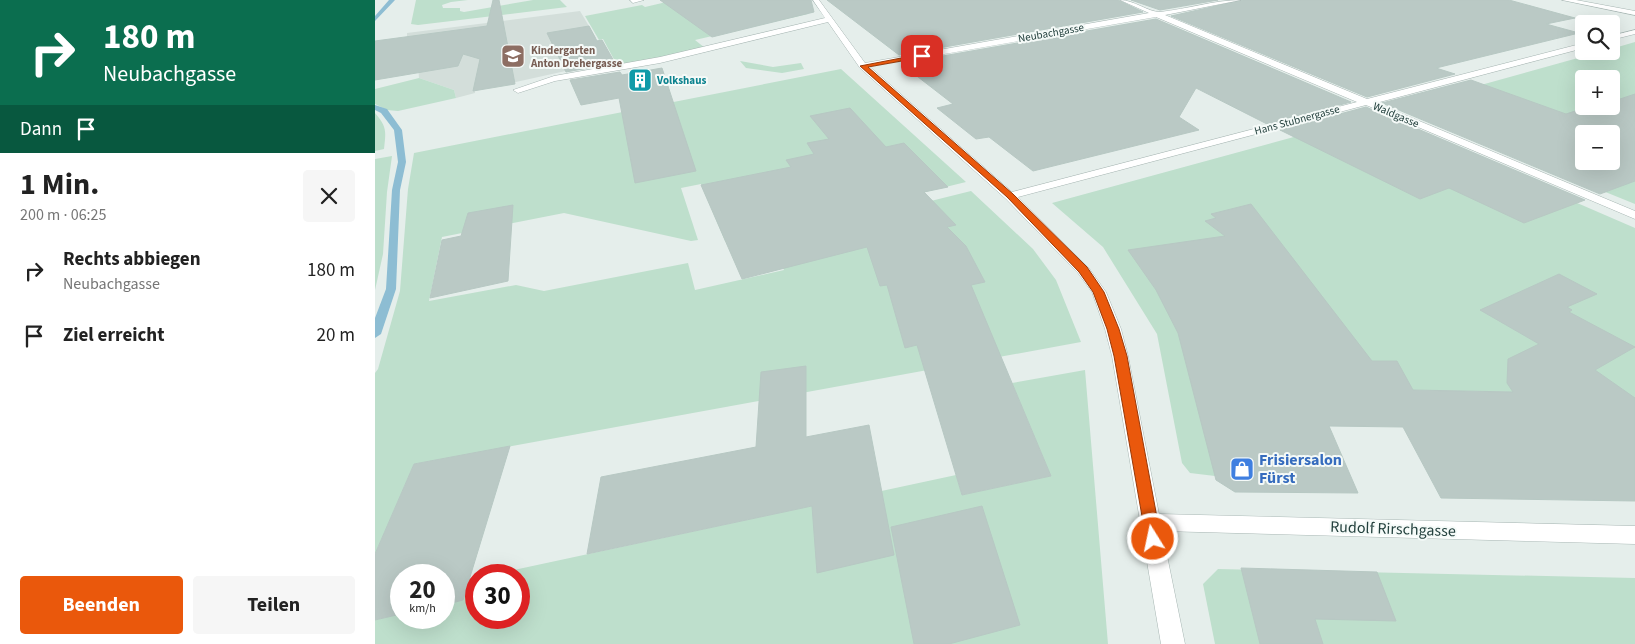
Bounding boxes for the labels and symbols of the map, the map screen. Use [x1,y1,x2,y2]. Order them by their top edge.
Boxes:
street label: Neubachgasse [1017,20,1086,46]
pin [901,35,943,77]
school or university icon: Kindergarten Anton Drehergasse [500,43,526,69]
place label: Kindergarten Anton Drehergasse [530,43,623,71]
building icon: Volkshaus [627,67,653,93]
place label: Volkshaus [656,73,706,88]
street label: Waldgasse [1371,99,1422,132]
street label: Hans Stubnergasse [1253,101,1342,139]
place label: Frisiersalon Fürst [1259,449,1342,489]
shop icon: Frisiersalon Fürst [1229,456,1255,482]
position arrow [1126,512,1178,564]
street label: Rudolf Rirschgasse [1330,516,1456,542]
speed limit sign: 30 [465,564,530,629]

